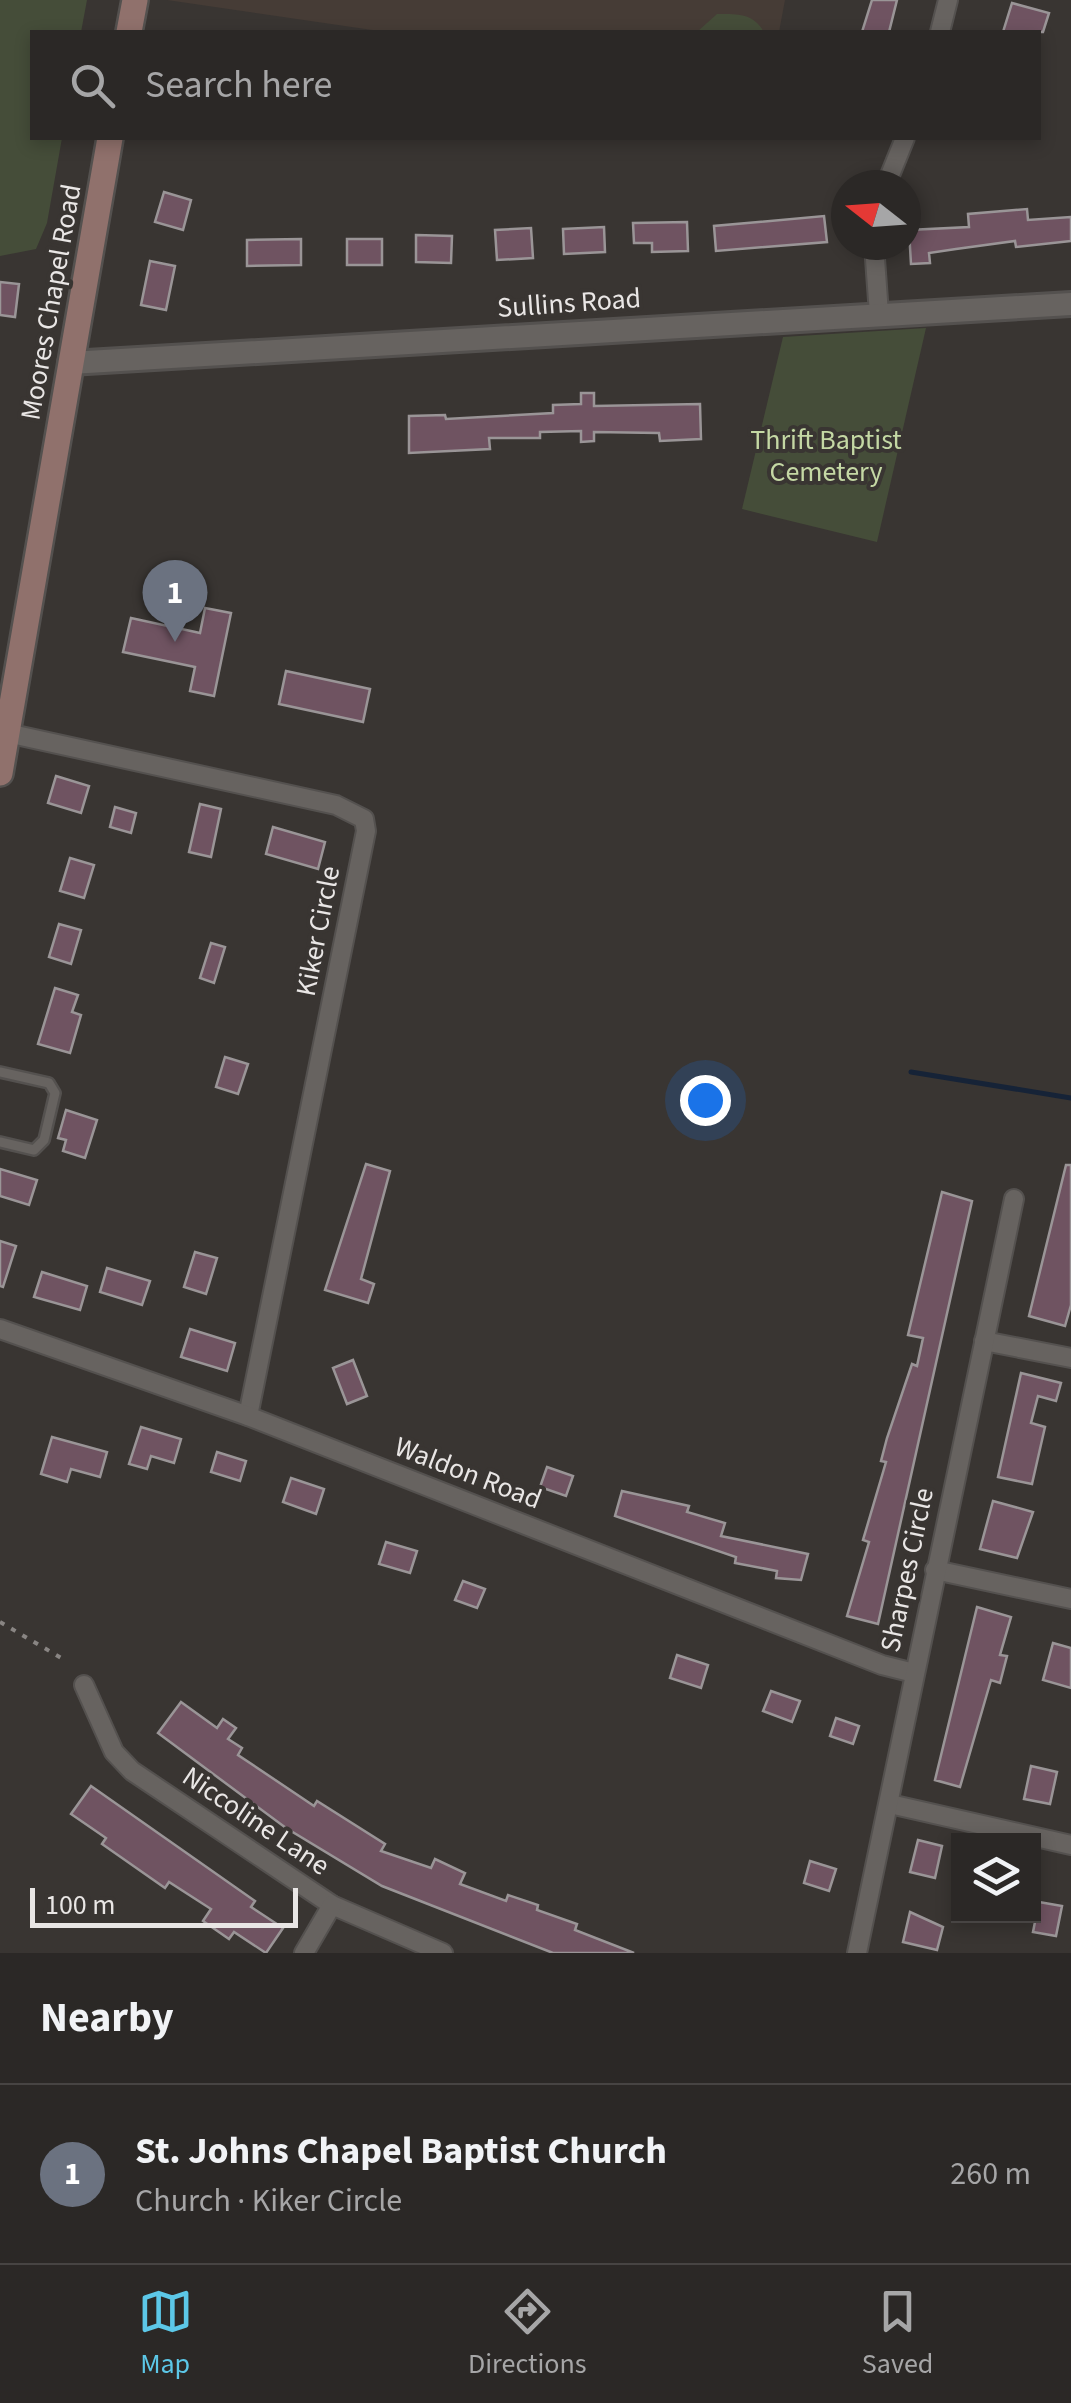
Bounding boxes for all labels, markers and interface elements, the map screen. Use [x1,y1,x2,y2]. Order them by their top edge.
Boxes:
search box [30,30,1041,140]
icon: search [65,58,120,113]
text: Search here [145,58,332,112]
north arrow [831,170,921,260]
street label: Moores Chapel Road [11,181,91,423]
street label: Sullins Road [496,278,642,328]
park label: Thrift Baptist Cemetery [750,420,902,492]
pin: 1 [142,560,208,642]
street label: Kiker Circle [286,863,350,999]
your location [680,1075,731,1126]
street label: Waldon Road [389,1427,547,1519]
street label: Sharpes Circle [870,1484,944,1656]
street label: Niccoline Lane [174,1757,338,1885]
map controls [951,1833,1041,1923]
button: layers [951,1833,1041,1923]
scale bar [30,1883,298,1928]
text: 100 m [45,1885,116,1925]
text: Nearby [40,1988,174,2048]
text: St. Johns Chapel Baptist Church [135,2124,667,2178]
text: 1 [64,2151,81,2197]
text: 260 m [950,2151,1031,2197]
text: Church · Kiker Circle [135,2178,402,2224]
tab: Map [138,2284,193,2384]
tab: Directions [468,2284,587,2384]
tab: Saved [862,2284,933,2384]

